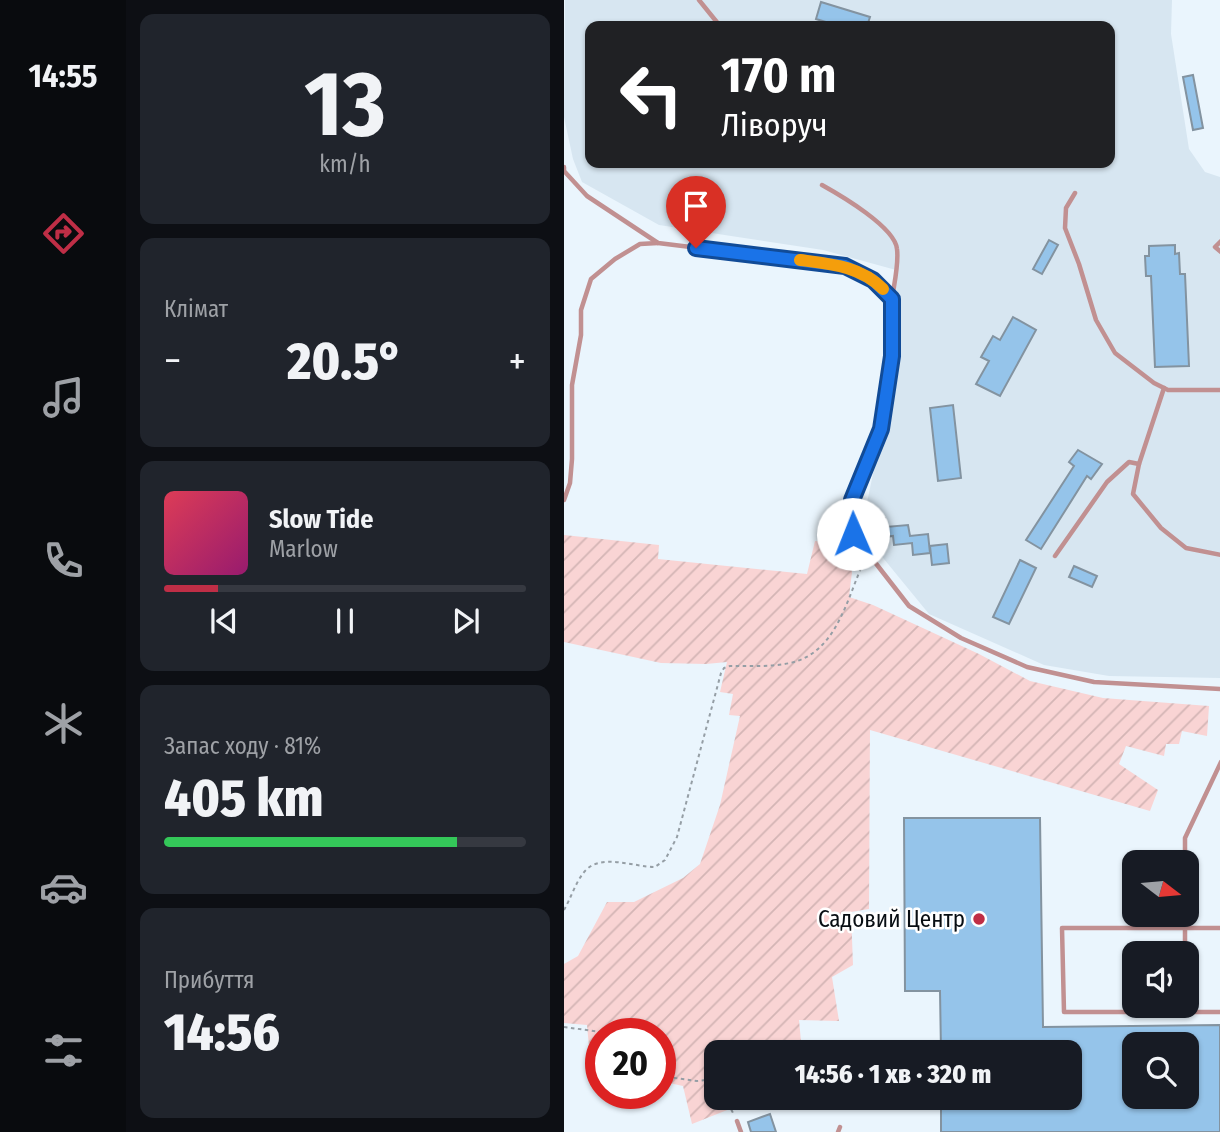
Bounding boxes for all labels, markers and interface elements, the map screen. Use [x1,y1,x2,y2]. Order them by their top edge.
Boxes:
text: 170 m [721,46,837,105]
icon: left [606,49,697,140]
text: 13 [304,50,386,159]
text: 14:55 [29,57,97,95]
text: Ліворуч [721,106,828,144]
text: km/h [319,150,371,178]
pin [666,176,726,248]
icon: arrive [677,187,715,225]
icon: directions [39,209,88,258]
text: Клімат [164,295,228,323]
text: 20.5° [287,330,403,393]
text: − [164,338,181,384]
text: + [509,338,526,384]
icon: music [39,373,88,422]
position arrow [816,497,890,571]
text: Slow Tide [269,504,373,535]
text: Marlow [269,535,338,563]
icon: phone [39,536,88,585]
icon: previous [205,602,243,640]
icon: pause [326,602,364,640]
icon: next [447,602,485,640]
icon: climate [39,699,88,748]
text: Запас ходу · 81% [164,732,321,760]
text: 405 km [164,767,323,830]
north arrow [1122,850,1199,928]
map controls [1122,850,1199,1109]
icon: car [39,863,88,912]
place label: Садовий Центр [818,905,965,933]
marker: Садовий Центр [971,911,987,927]
button: sound [1122,941,1199,1018]
text: Прибуття [164,966,254,994]
text: 14:56 [164,1001,280,1064]
speed limit sign: 20 [585,1018,676,1109]
icon: filters [39,1026,88,1075]
button: search [1122,1032,1199,1109]
text: 14:56 · 1 хв · 320 m [795,1059,991,1090]

